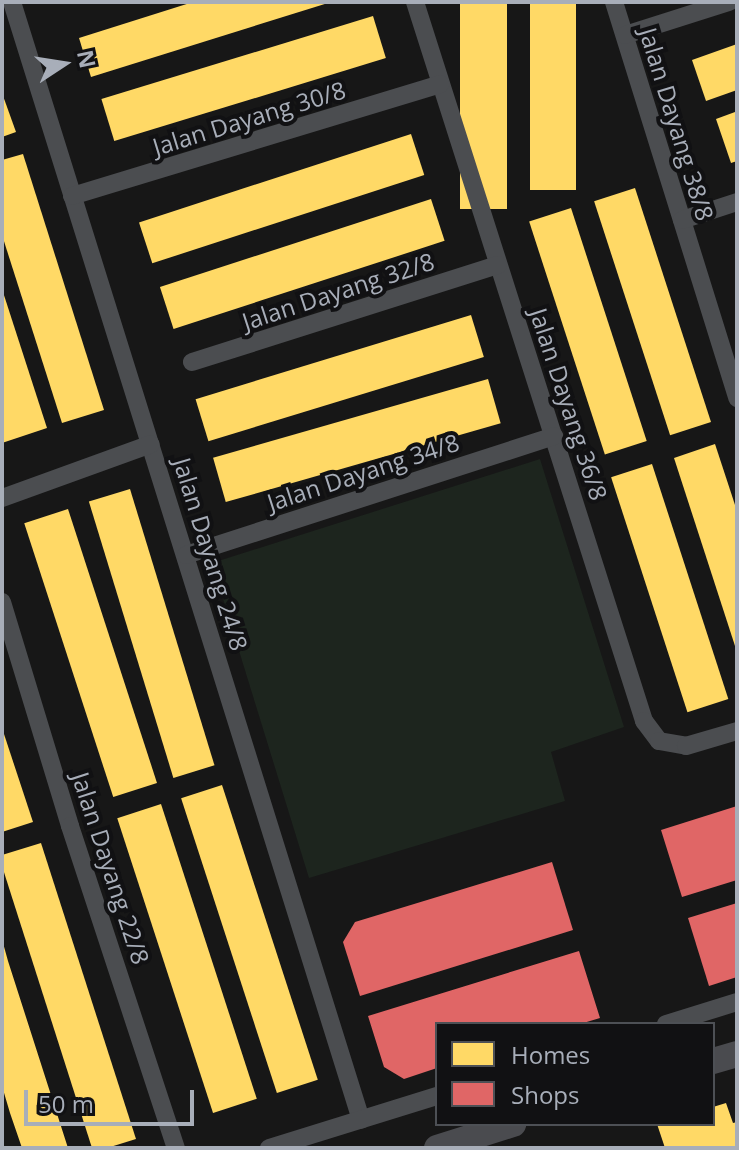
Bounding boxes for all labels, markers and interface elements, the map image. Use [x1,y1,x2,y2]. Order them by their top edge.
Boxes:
north arrow [24,24,104,104]
street label: Jalan Dayang 38/8 [634,24,720,224]
text: N [71,47,104,71]
street label: Jalan Dayang 30/8 [149,75,349,161]
street label: Jalan Dayang 32/8 [238,246,438,336]
street label: Jalan Dayang 36/8 [524,304,614,504]
street label: Jalan Dayang 34/8 [263,427,463,517]
street label: Jalan Dayang 24/8 [168,454,254,654]
street label: Jalan Dayang 22/8 [66,768,156,968]
legend [435,1022,715,1126]
text: Homes [511,1038,590,1071]
scale bar [28,1074,198,1124]
text: Shops [511,1078,579,1111]
text: 50 m [38,1087,94,1120]

